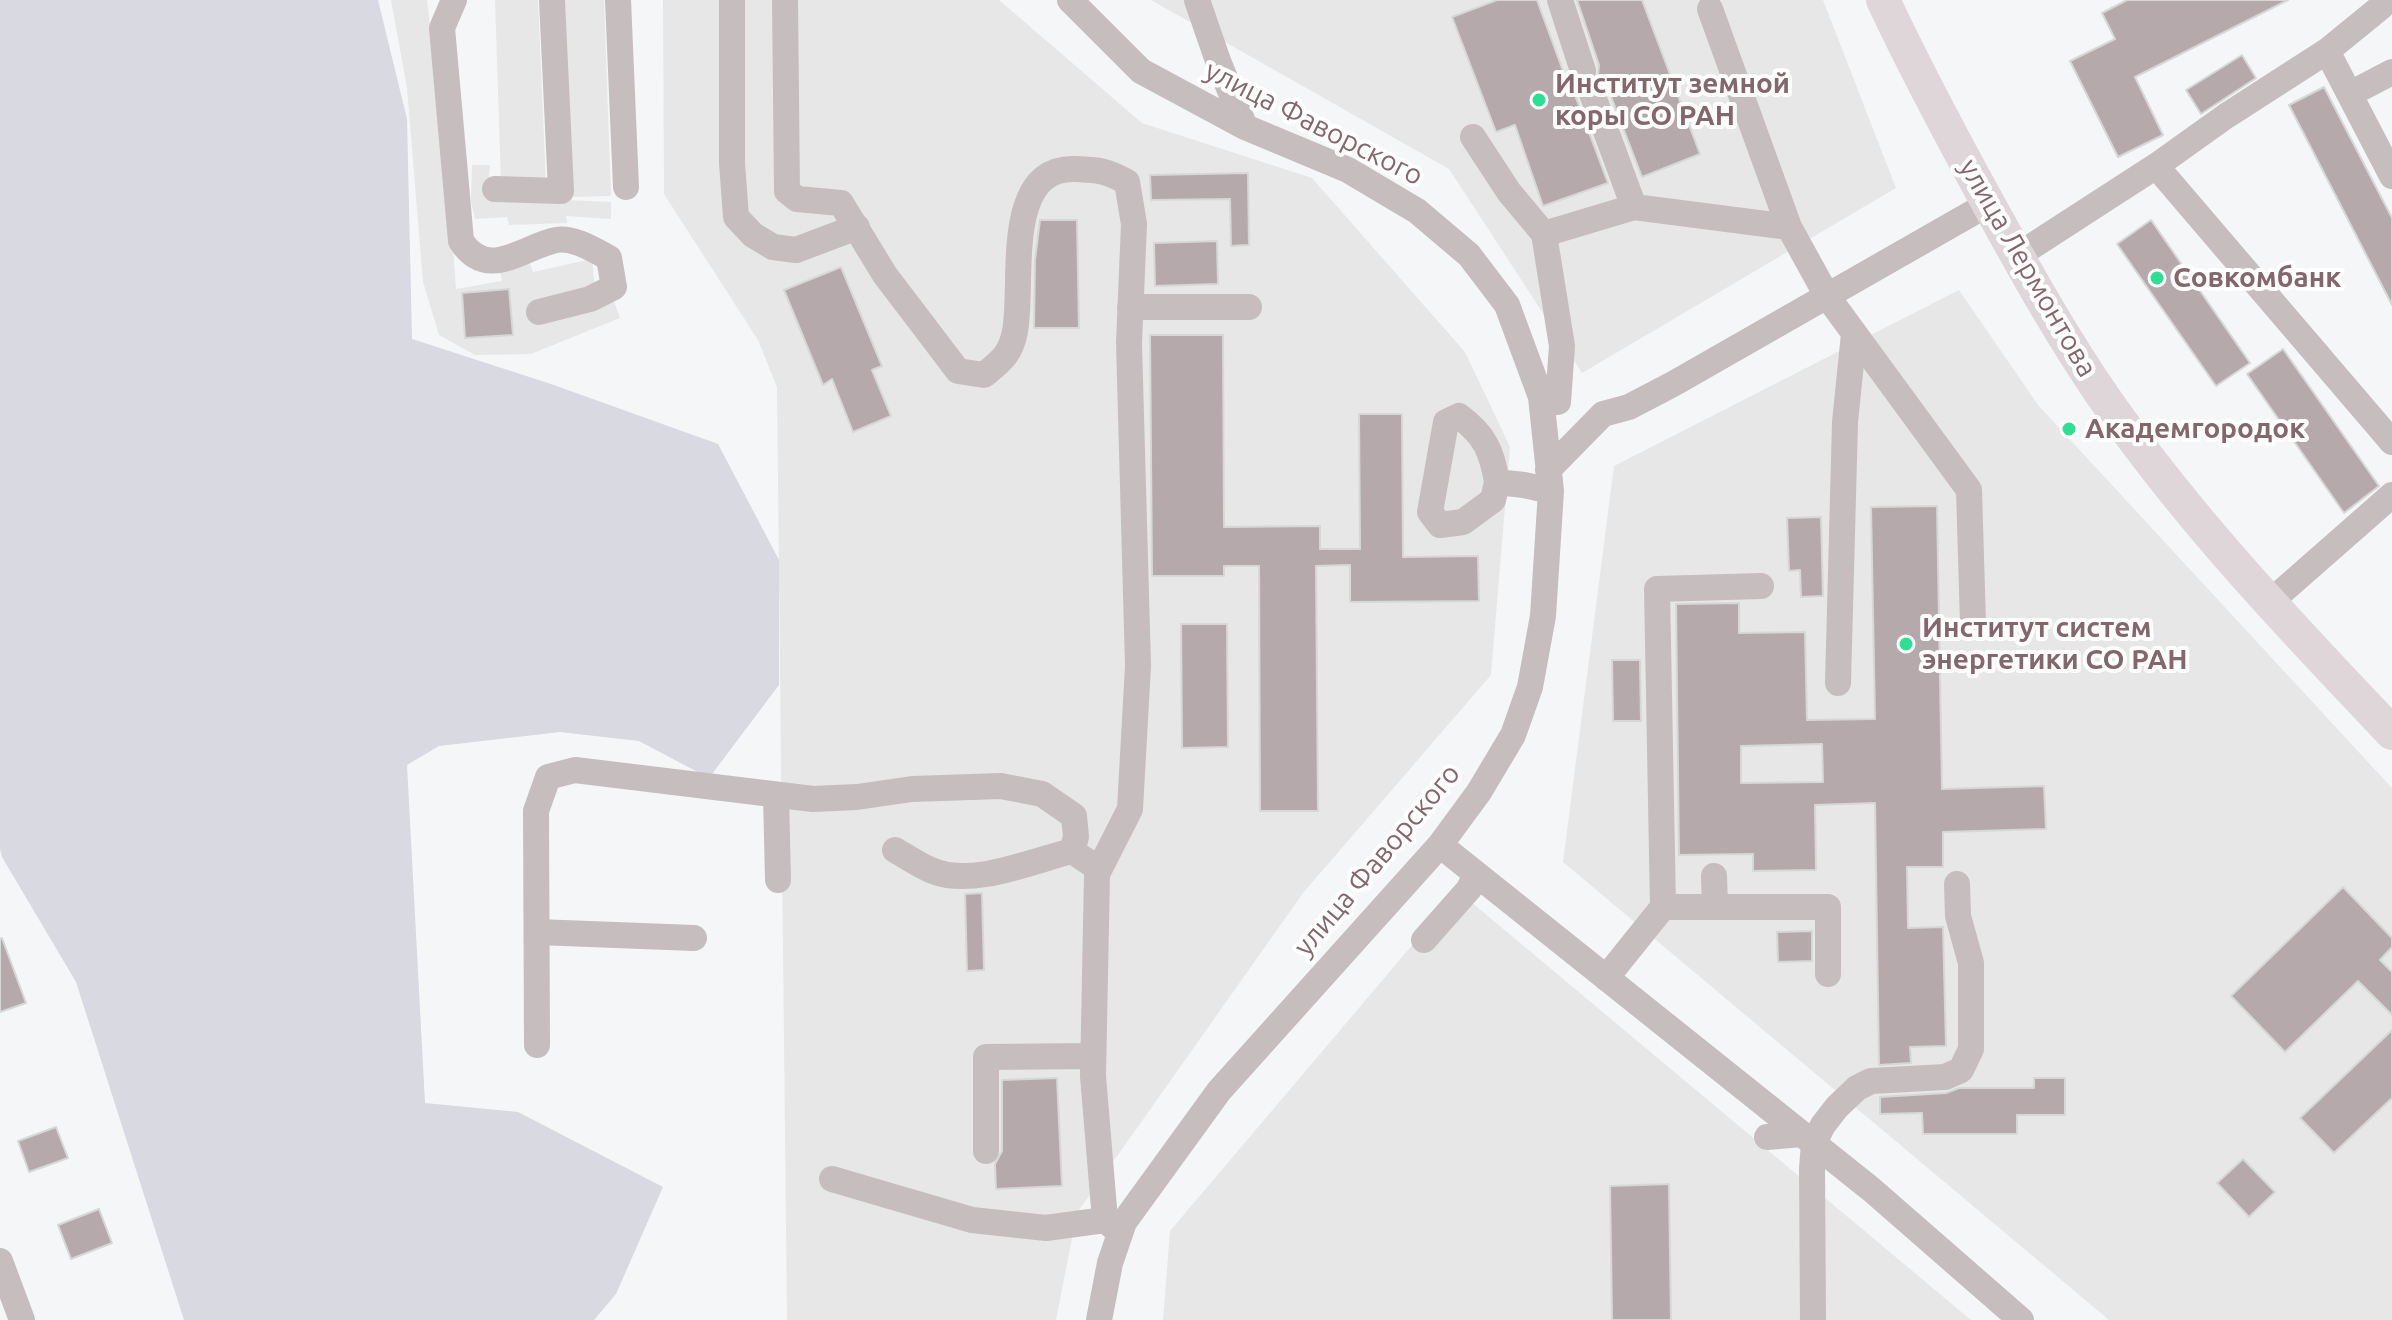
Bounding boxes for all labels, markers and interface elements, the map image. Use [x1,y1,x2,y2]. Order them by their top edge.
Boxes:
street label: улица Фаворского [1199,53,1429,193]
place label: Институт земной коры СО РАН [1555,67,1790,133]
marker: Институт земной коры СО РАН [1530,91,1548,109]
street label: улица Лермонтова [1952,153,2104,383]
place label: Совкомбанк [2173,261,2341,295]
marker: Совкомбанк [2148,269,2166,287]
place label: Академгородок [2085,412,2305,446]
marker: Академгородок [2060,420,2078,438]
place label: Институт систем энергетики СО РАН [1922,611,2187,677]
marker: Институт систем энергетики СО РАН [1897,635,1915,653]
street label: улица Фаворского [1287,757,1467,963]

